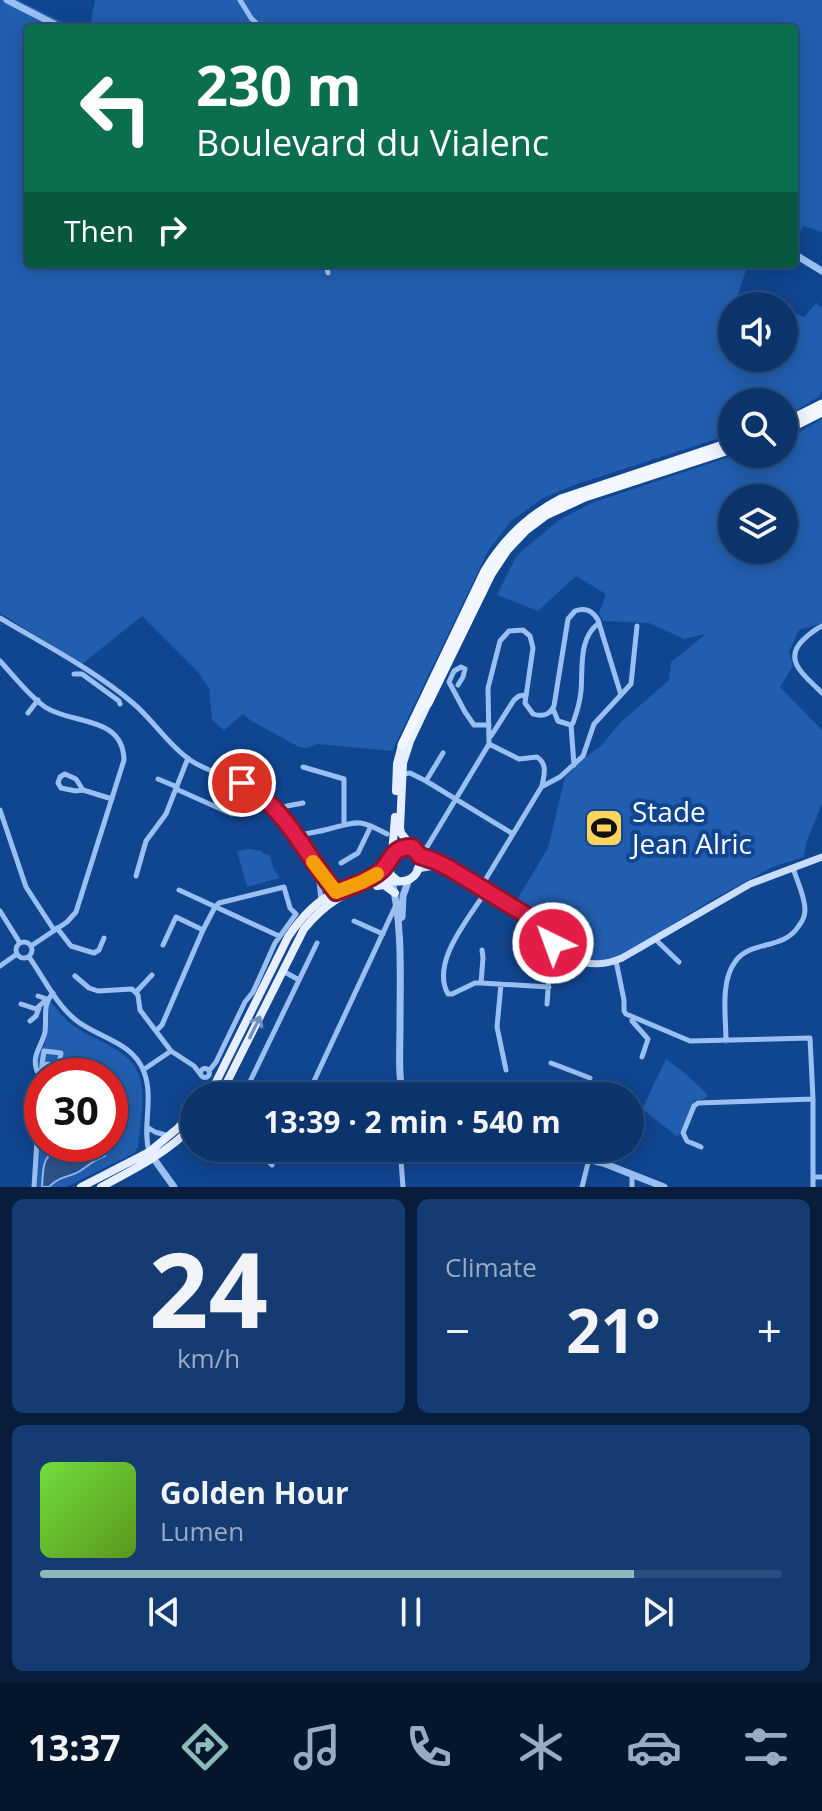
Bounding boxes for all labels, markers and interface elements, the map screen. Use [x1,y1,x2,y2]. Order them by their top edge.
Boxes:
text: 230 m [196,46,362,122]
icon: left [64,56,168,160]
text: Boulevard du Vialenc [196,118,549,167]
icon: right [150,208,194,252]
text: Then [64,210,134,251]
map controls [718,292,798,564]
button: sound [718,292,798,372]
button: search [718,388,798,468]
button: layers [718,484,798,564]
pin [208,749,276,817]
icon: arrive [220,761,264,805]
place label: Stade Jean Alric [629,792,752,862]
sports icon: Stade Jean Alric [583,807,625,849]
position arrow [511,901,595,985]
one-way arrow [248,1015,263,1039]
speed limit sign: 30 [24,1058,128,1162]
text: 13:39 · 2 min · 540 m [263,1101,561,1142]
text: 24 [149,1217,268,1358]
text: Climate [445,1249,537,1285]
text: 21° [566,1289,661,1371]
text: − [445,1300,470,1360]
text: + [757,1300,782,1360]
text: km/h [177,1340,240,1376]
text: Golden Hour [160,1472,349,1513]
text: Lumen [160,1513,244,1549]
icon: previous [142,1590,186,1634]
icon: pause [389,1590,433,1634]
icon: next [636,1590,680,1634]
icon: directions [177,1719,233,1775]
icon: music [289,1719,345,1775]
icon: phone [401,1719,457,1775]
icon: climate [513,1719,569,1775]
icon: car [626,1719,682,1775]
icon: filters [738,1719,794,1775]
text: 13:37 [28,1723,121,1772]

